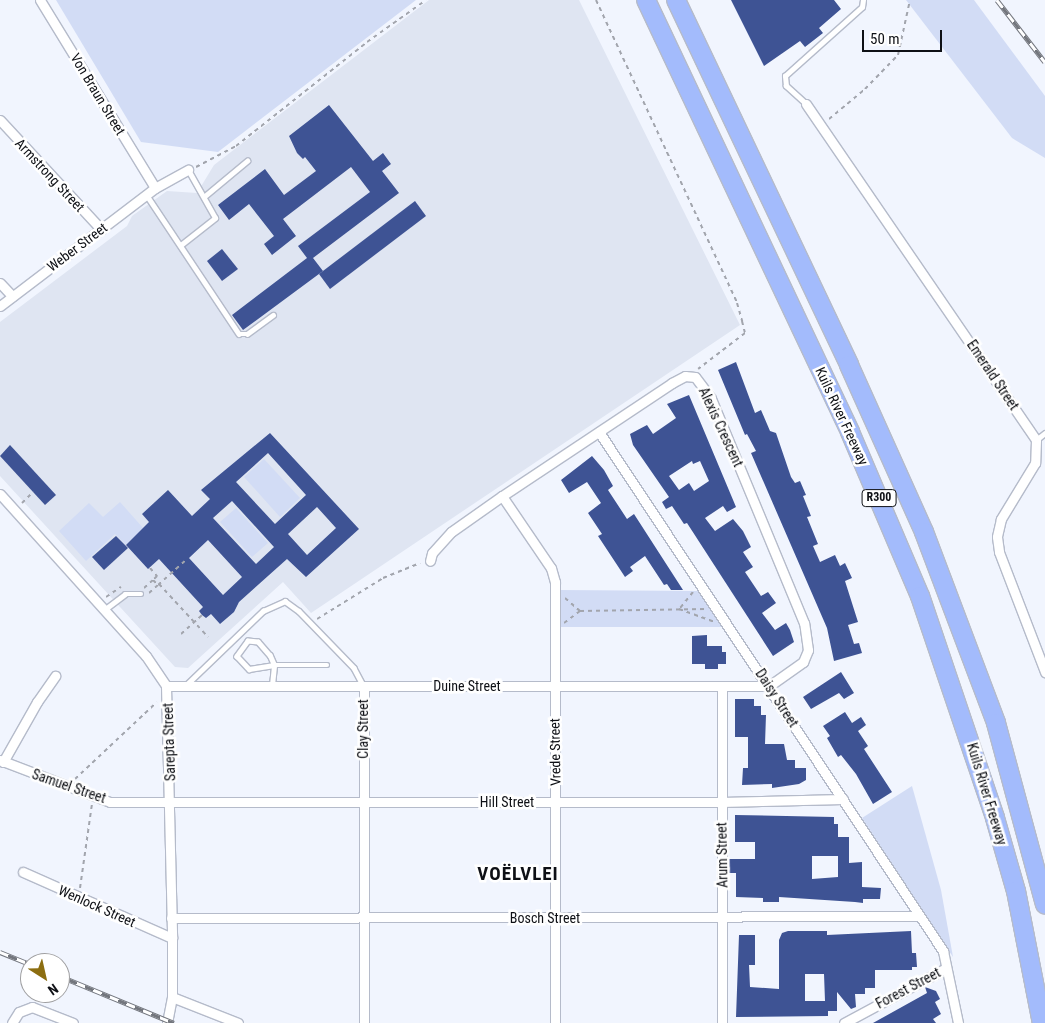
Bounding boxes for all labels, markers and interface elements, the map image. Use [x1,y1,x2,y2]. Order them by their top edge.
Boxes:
scale bar [865,20,945,52]
text: 50 m [870,30,900,48]
street label: Von Braun Street [67,50,129,138]
street label: Armstrong Street [12,135,88,215]
street label: Weber Street [44,219,110,275]
street label: Emerald Street [963,337,1023,413]
street label: Kuils River Freeway [812,364,872,468]
street label: Alexis Crescent [695,385,747,469]
road number: R300 [862,488,896,508]
street label: Daisy Street [752,666,802,730]
street label: Duine Street [433,678,501,694]
street label: Clay Street [355,699,371,759]
street label: Sarepta Street [159,703,179,781]
street label: Vrede Street [546,718,564,786]
street label: Kuils River Freeway [963,741,1011,847]
street label: Samuel Street [30,766,108,806]
street label: Hill Street [480,794,534,810]
street label: Arum Street [713,822,731,888]
district label: VOËLVLEI [476,863,560,885]
street label: Wenlock Street [56,881,138,931]
street label: Bosch Street [510,910,580,926]
north arrow [20,953,70,1003]
street label: Forest Street [873,964,943,1012]
text: N [45,980,61,998]

